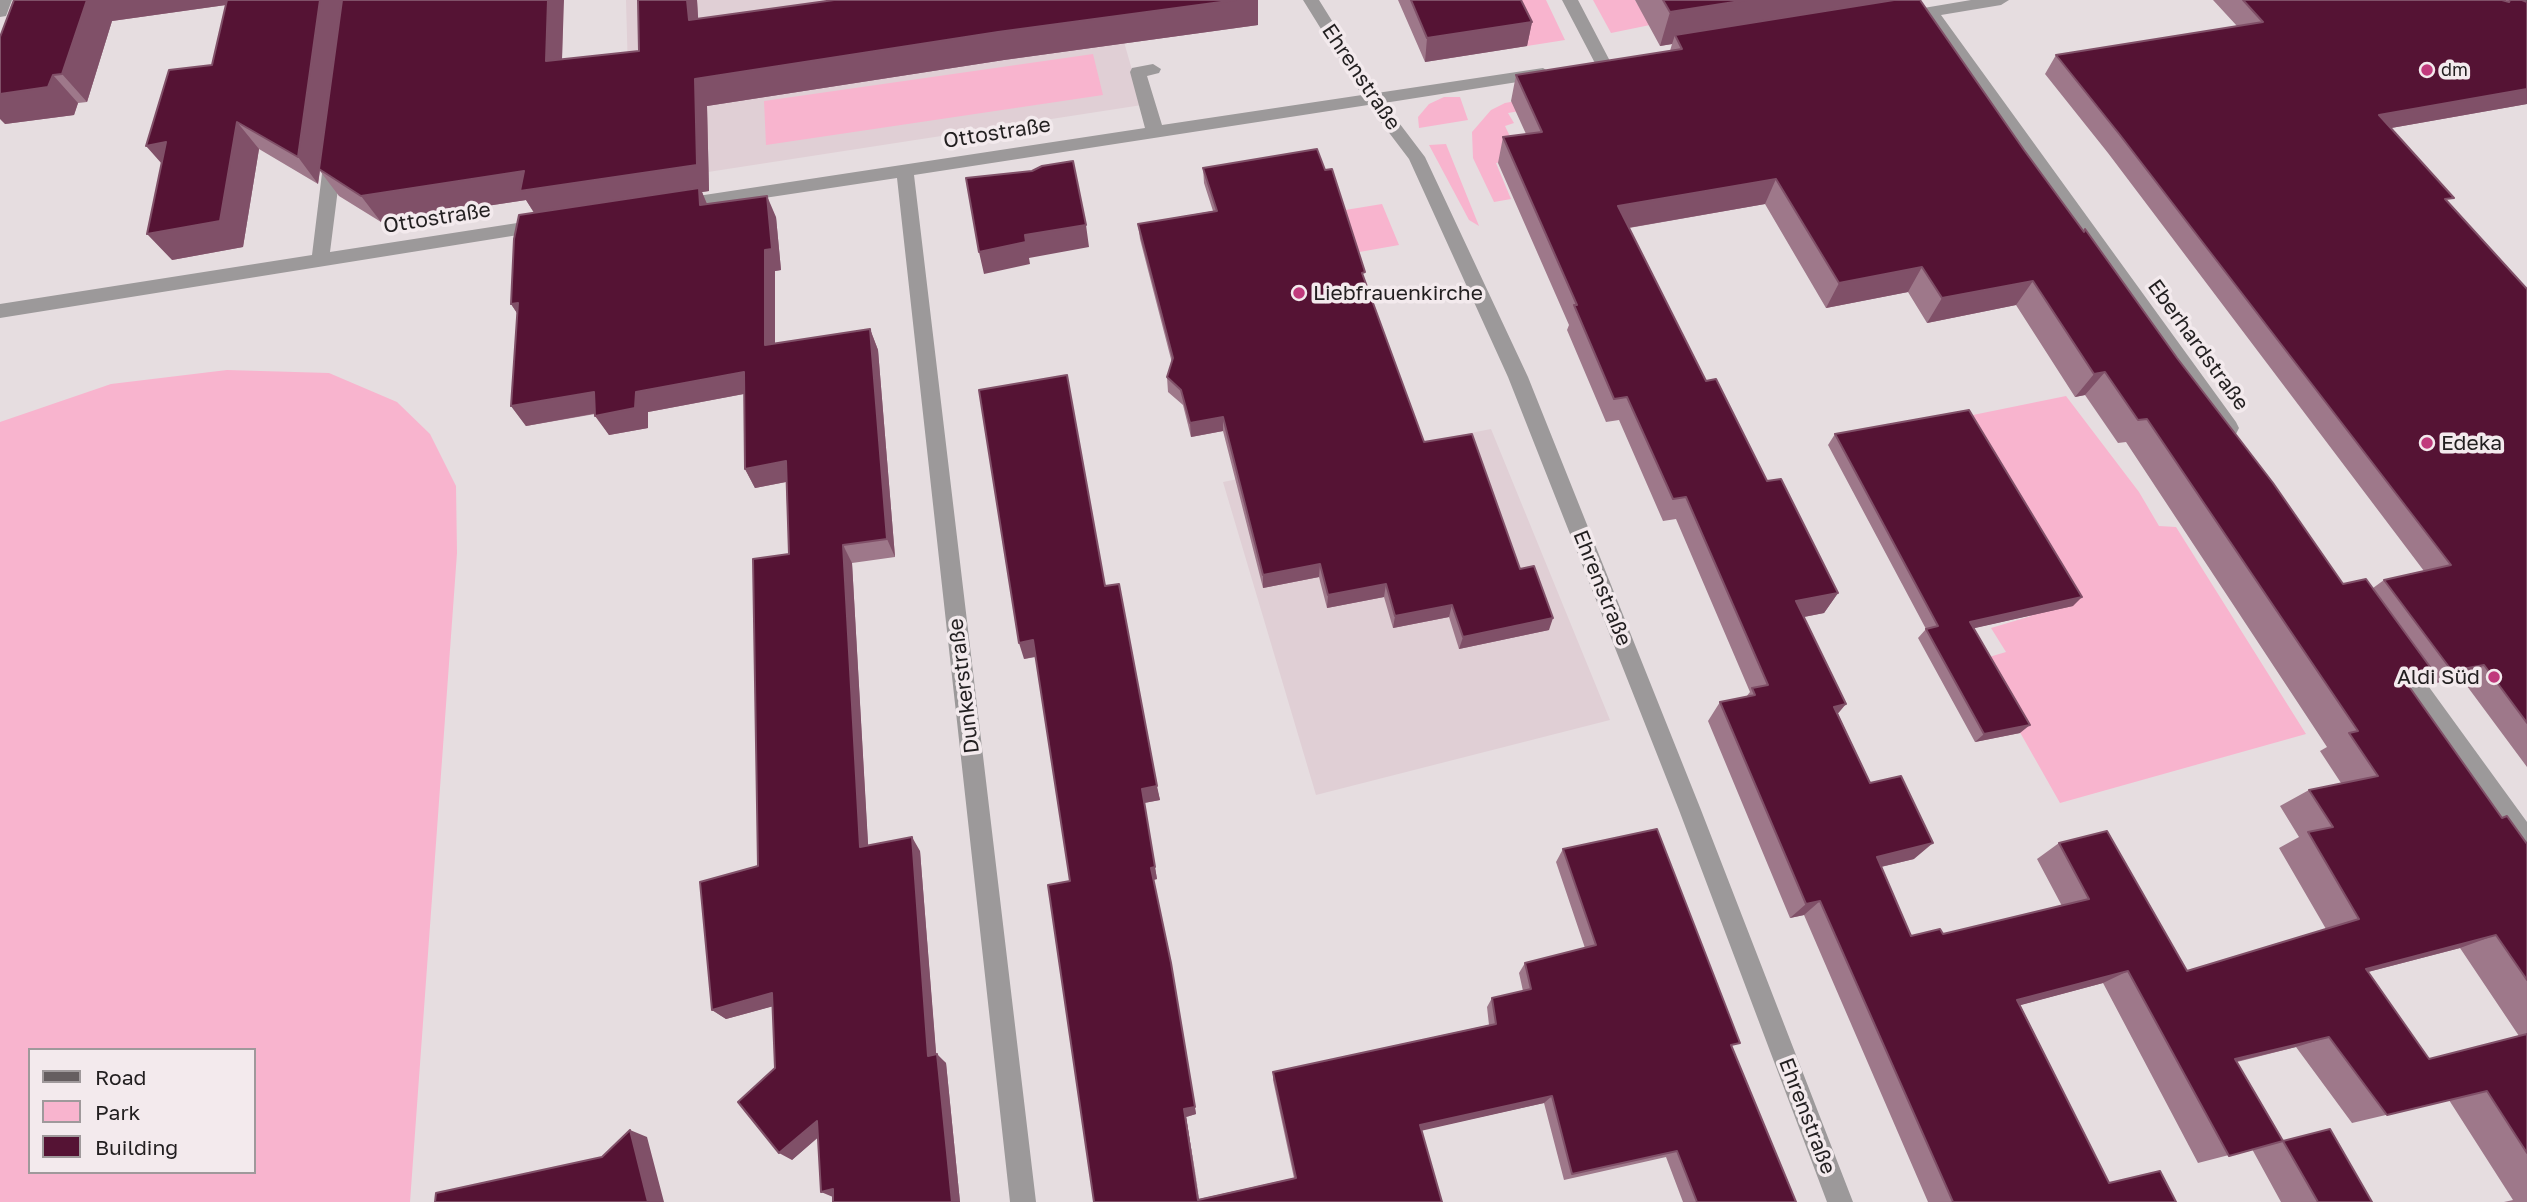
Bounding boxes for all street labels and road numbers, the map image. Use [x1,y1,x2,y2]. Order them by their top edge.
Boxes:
street label: Ehrenstraße [1316,19,1406,135]
street label: Ottostraße [941,112,1053,154]
street label: Ottostraße [381,197,493,239]
street label: Eberhardstraße [2142,275,2254,415]
street label: Ehrenstraße [1567,526,1637,650]
street label: Dunkerstraße [943,617,985,755]
street label: Ehrenstraße [1773,1054,1841,1178]

